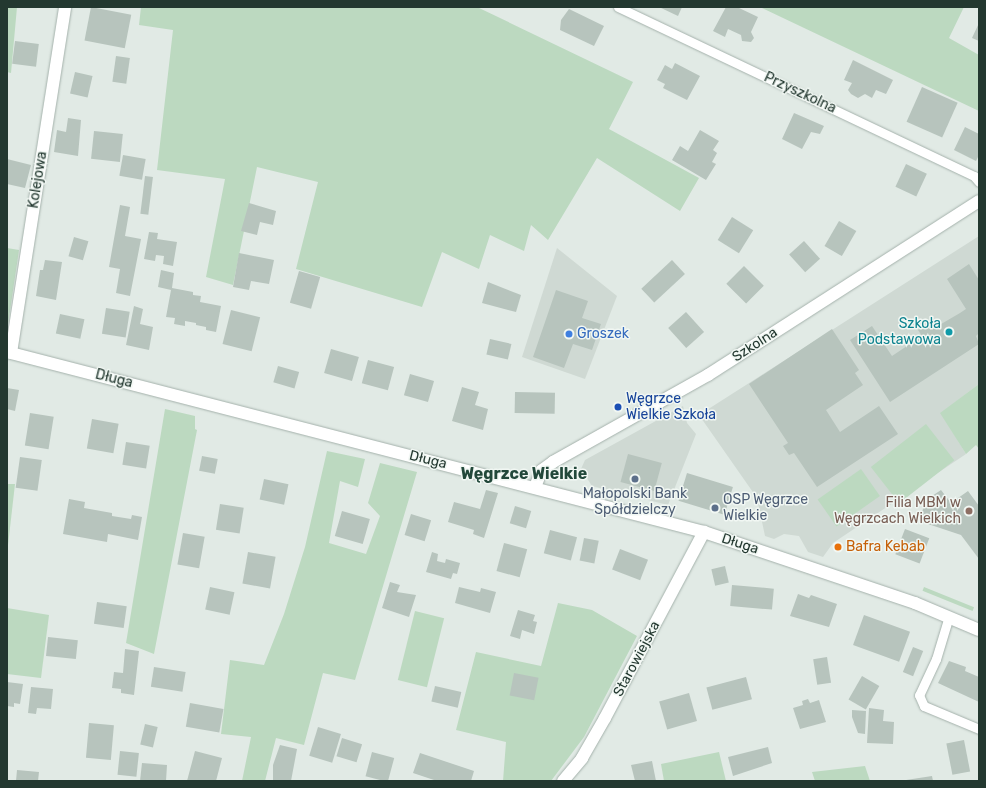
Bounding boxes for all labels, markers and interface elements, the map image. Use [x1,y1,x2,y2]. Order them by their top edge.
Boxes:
street label: Przyszkolna [761,69,839,117]
street label: Kolejowa [25,150,51,210]
place label: Szkoła Podstawowa [858,316,941,348]
street label: Szkolna [729,324,781,366]
place label: Groszek [577,326,629,342]
marker: Szkoła Podstawowa [944,327,954,337]
marker: Groszek [564,329,574,339]
street label: Długa [94,366,134,392]
place label: Węgrzce Wielkie Szkoła [626,391,716,424]
marker: Węgrzce Wielkie Szkoła [613,402,623,412]
street label: Długa [408,447,448,473]
district label: Węgrzce Wielkie [461,464,587,484]
marker: Małopolski Bank Spółdzielczy [630,474,640,484]
place label: Małopolski Bank Spółdzielczy [583,486,687,518]
place label: OSP Węgrzce Wielkie [723,492,809,524]
place label: Filia MBM w Węgrzcach Wielkich [834,495,961,528]
marker: OSP Węgrzce Wielkie [710,503,720,513]
marker: Filia MBM w Węgrzcach Wielkich [964,506,974,516]
street label: Długa [719,530,761,558]
place label: Bafra Kebab [846,539,925,555]
marker: Bafra Kebab [833,542,843,552]
street label: Starowiejska [610,618,664,700]

